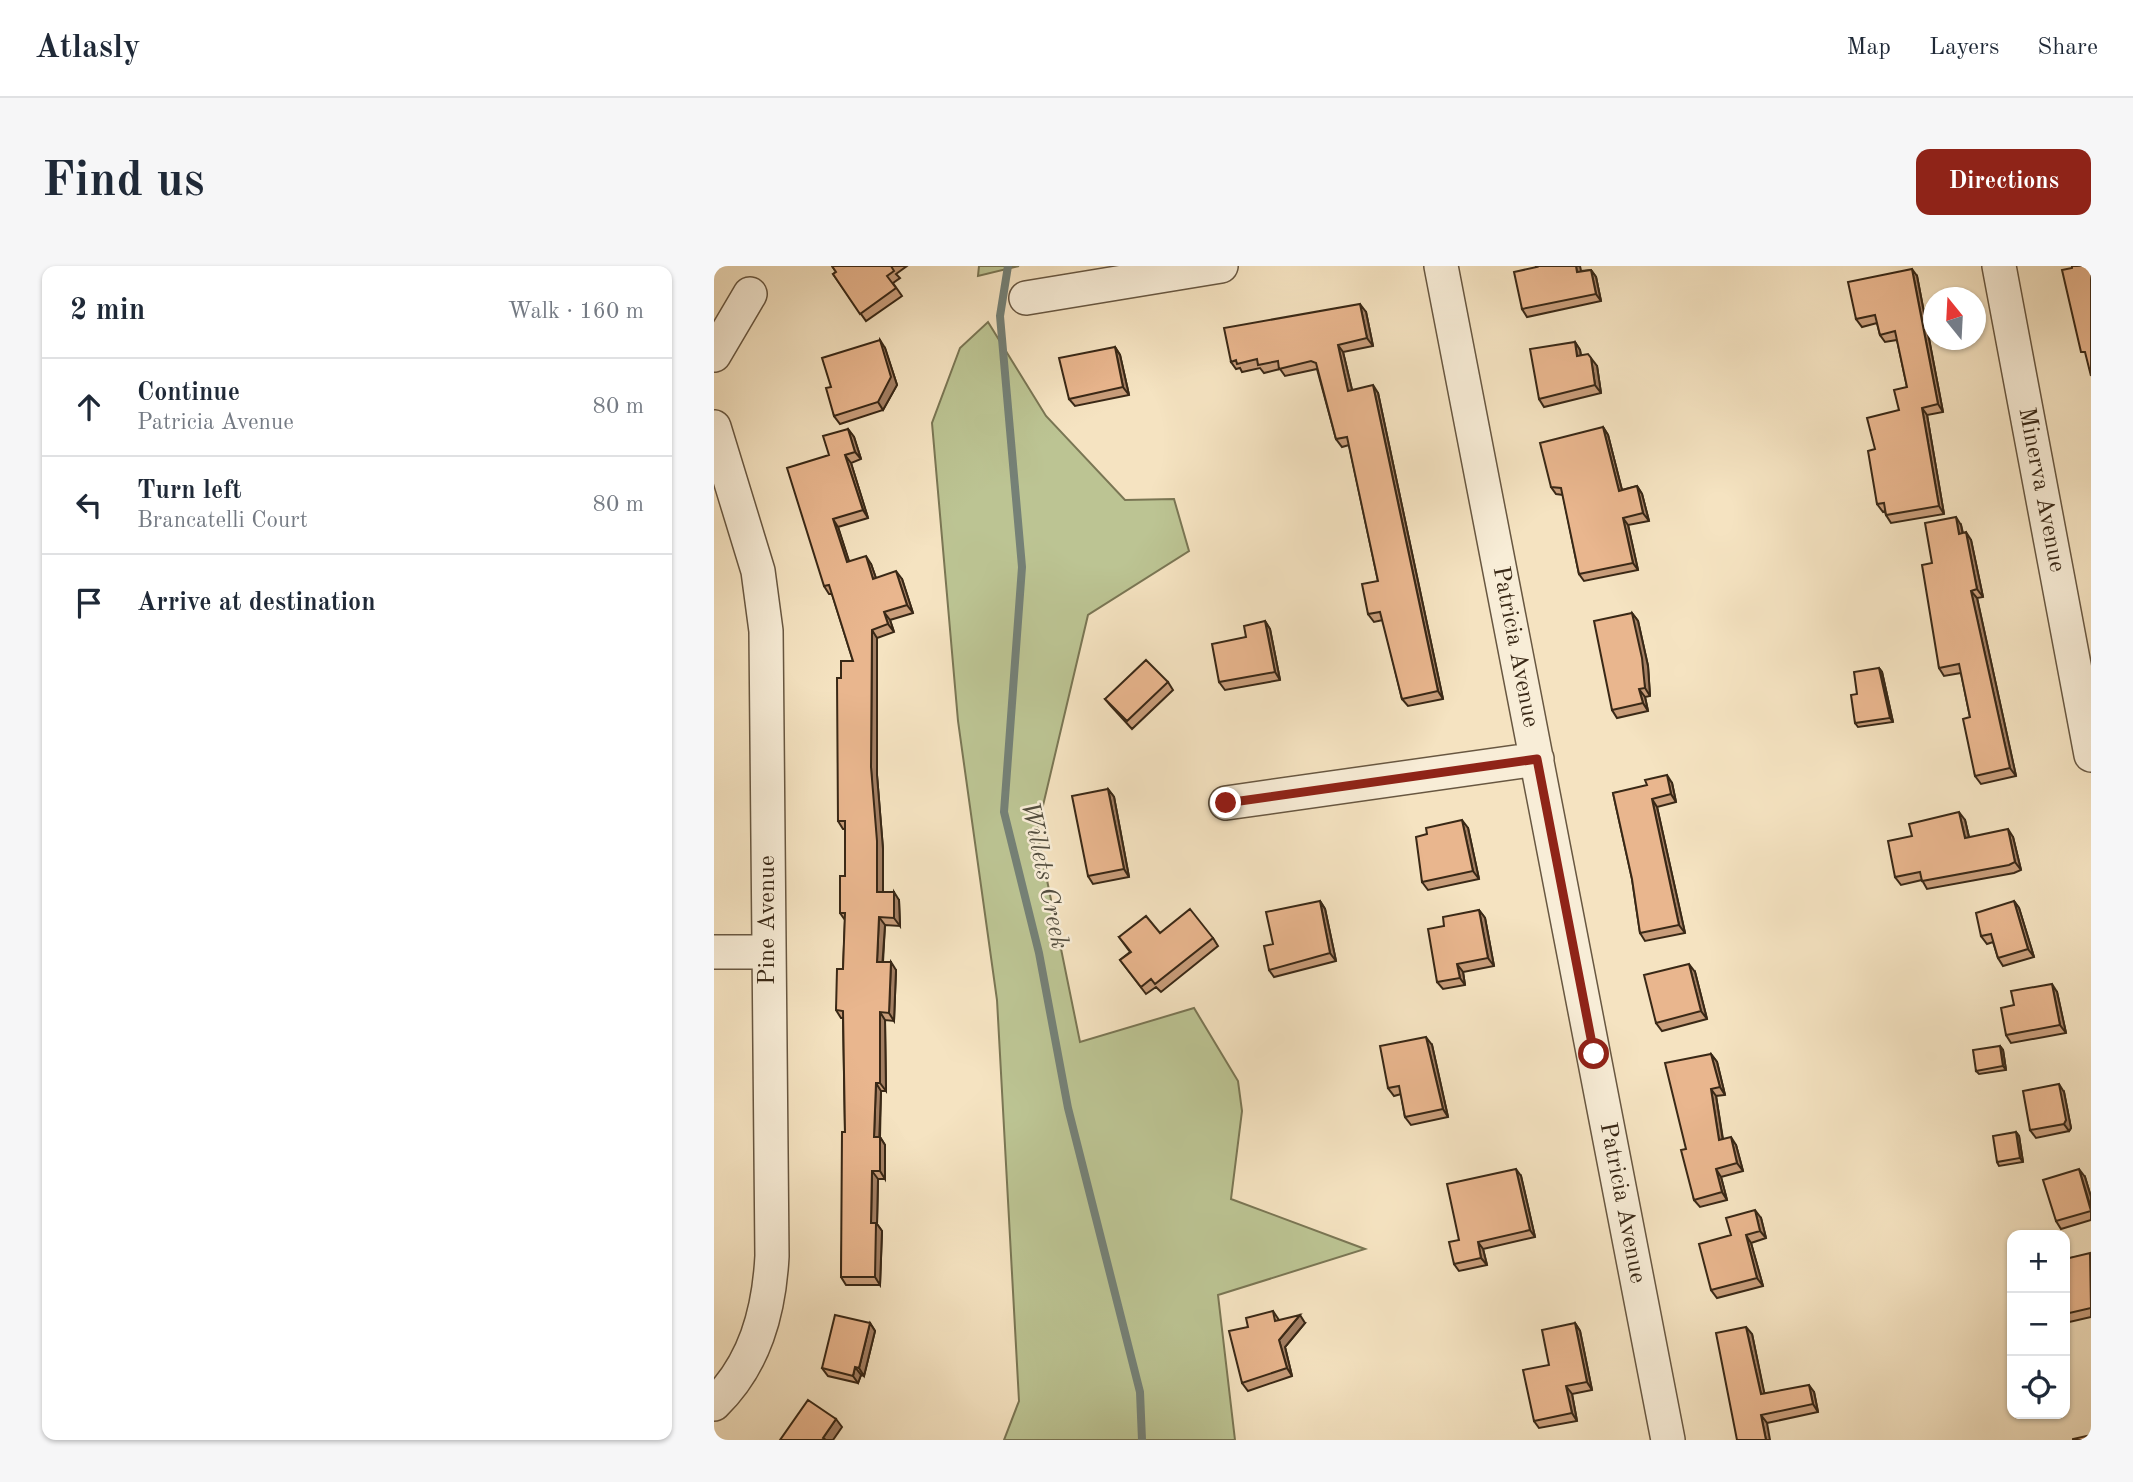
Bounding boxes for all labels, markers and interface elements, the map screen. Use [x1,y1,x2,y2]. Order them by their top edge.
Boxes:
text: Atlasly [35,32,140,65]
text: Map [1847,36,1891,60]
text: Layers [1929,36,1999,60]
text: Share [2037,36,2098,60]
button: Directions [1916,149,2091,215]
text: Find us [42,158,205,207]
north arrow [1923,287,1986,350]
text: 2 min [70,296,145,326]
text: Walk · 160 m [508,300,644,323]
text: Continue [137,380,240,406]
icon: ahead [70,388,108,426]
text: 80 m [593,395,644,418]
street label: Minerva Avenue [2013,406,2069,574]
text: Patricia Avenue [137,411,294,434]
text: Turn left [137,478,242,504]
icon: left [70,486,108,524]
text: 80 m [593,493,644,516]
text: Brancatelli Court [137,509,308,532]
street label: Patricia Avenue [1488,564,1542,730]
icon: arrive [70,584,108,622]
text: Arrive at destination [137,590,376,616]
route end [1210,787,1241,818]
water label: Willets Creek [1016,799,1072,951]
street label: Pine Avenue [756,855,780,985]
route start [1578,1038,1609,1069]
street label: Patricia Avenue [1595,1120,1649,1286]
map controls [2007,1230,2070,1419]
button: + [2007,1230,2070,1293]
button: − [2007,1293,2070,1356]
button: locate [2007,1356,2070,1419]

